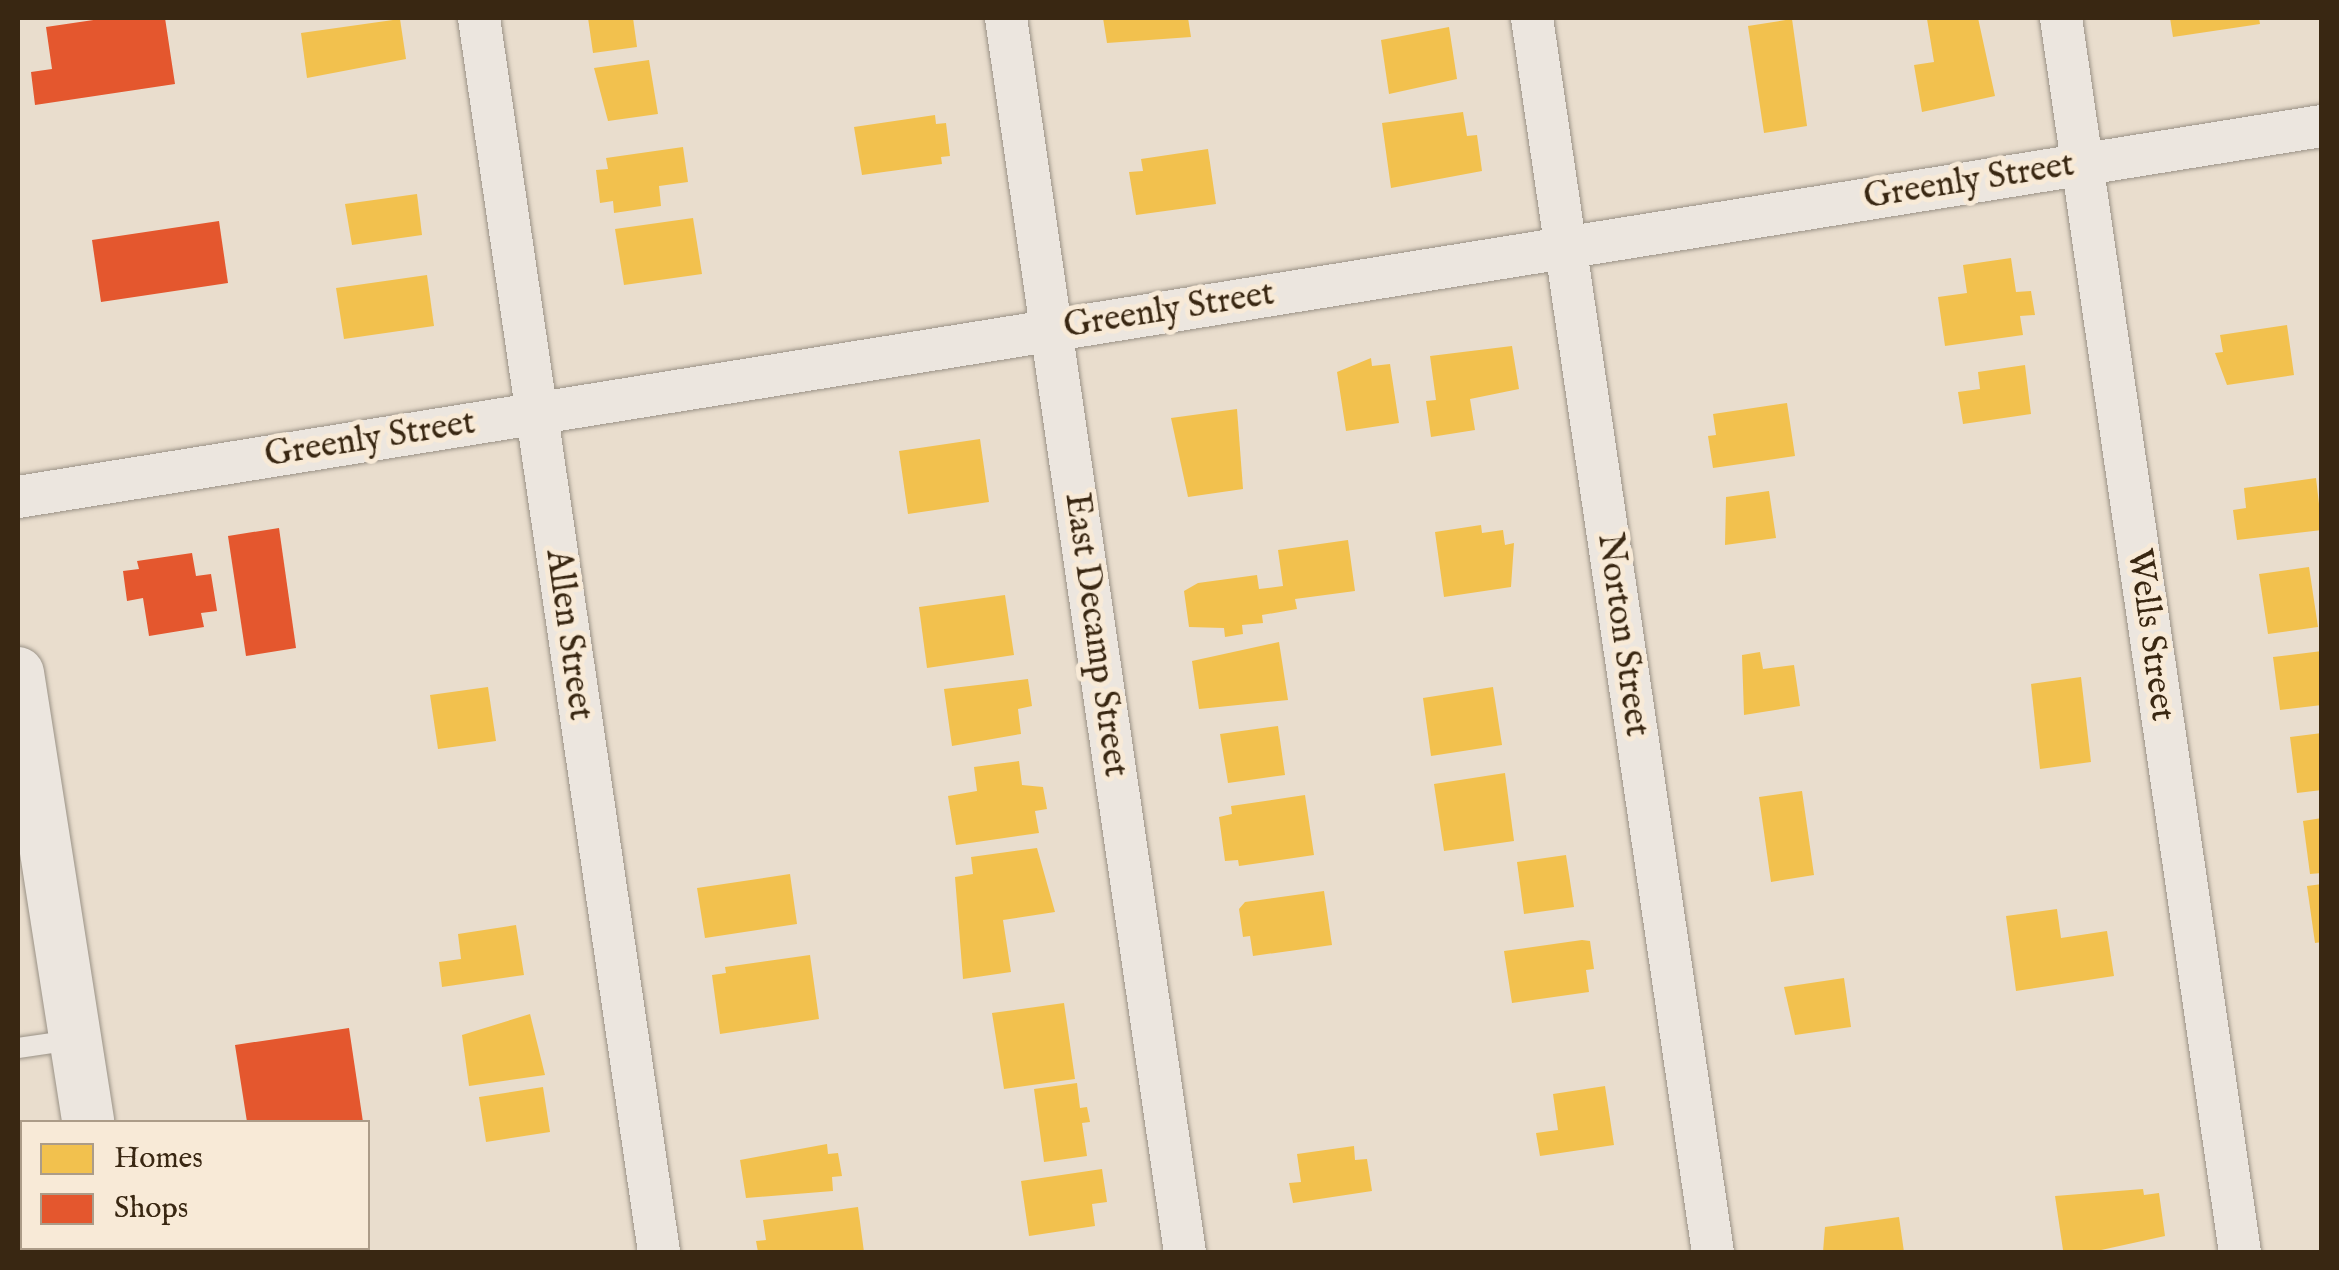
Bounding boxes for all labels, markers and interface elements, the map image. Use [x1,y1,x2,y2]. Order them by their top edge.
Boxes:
street label: Greenly Street [1861,145,2077,219]
street label: Greenly Street [1061,274,1277,348]
street label: Greenly Street [262,403,478,477]
street label: East Decamp Street [1054,490,1136,780]
street label: Norton Street [1587,531,1657,739]
street label: Wells Street [2117,546,2183,724]
street label: Allen Street [535,547,601,723]
legend [20,1120,370,1250]
text: Homes [114,1140,203,1178]
text: Shops [114,1190,188,1228]

